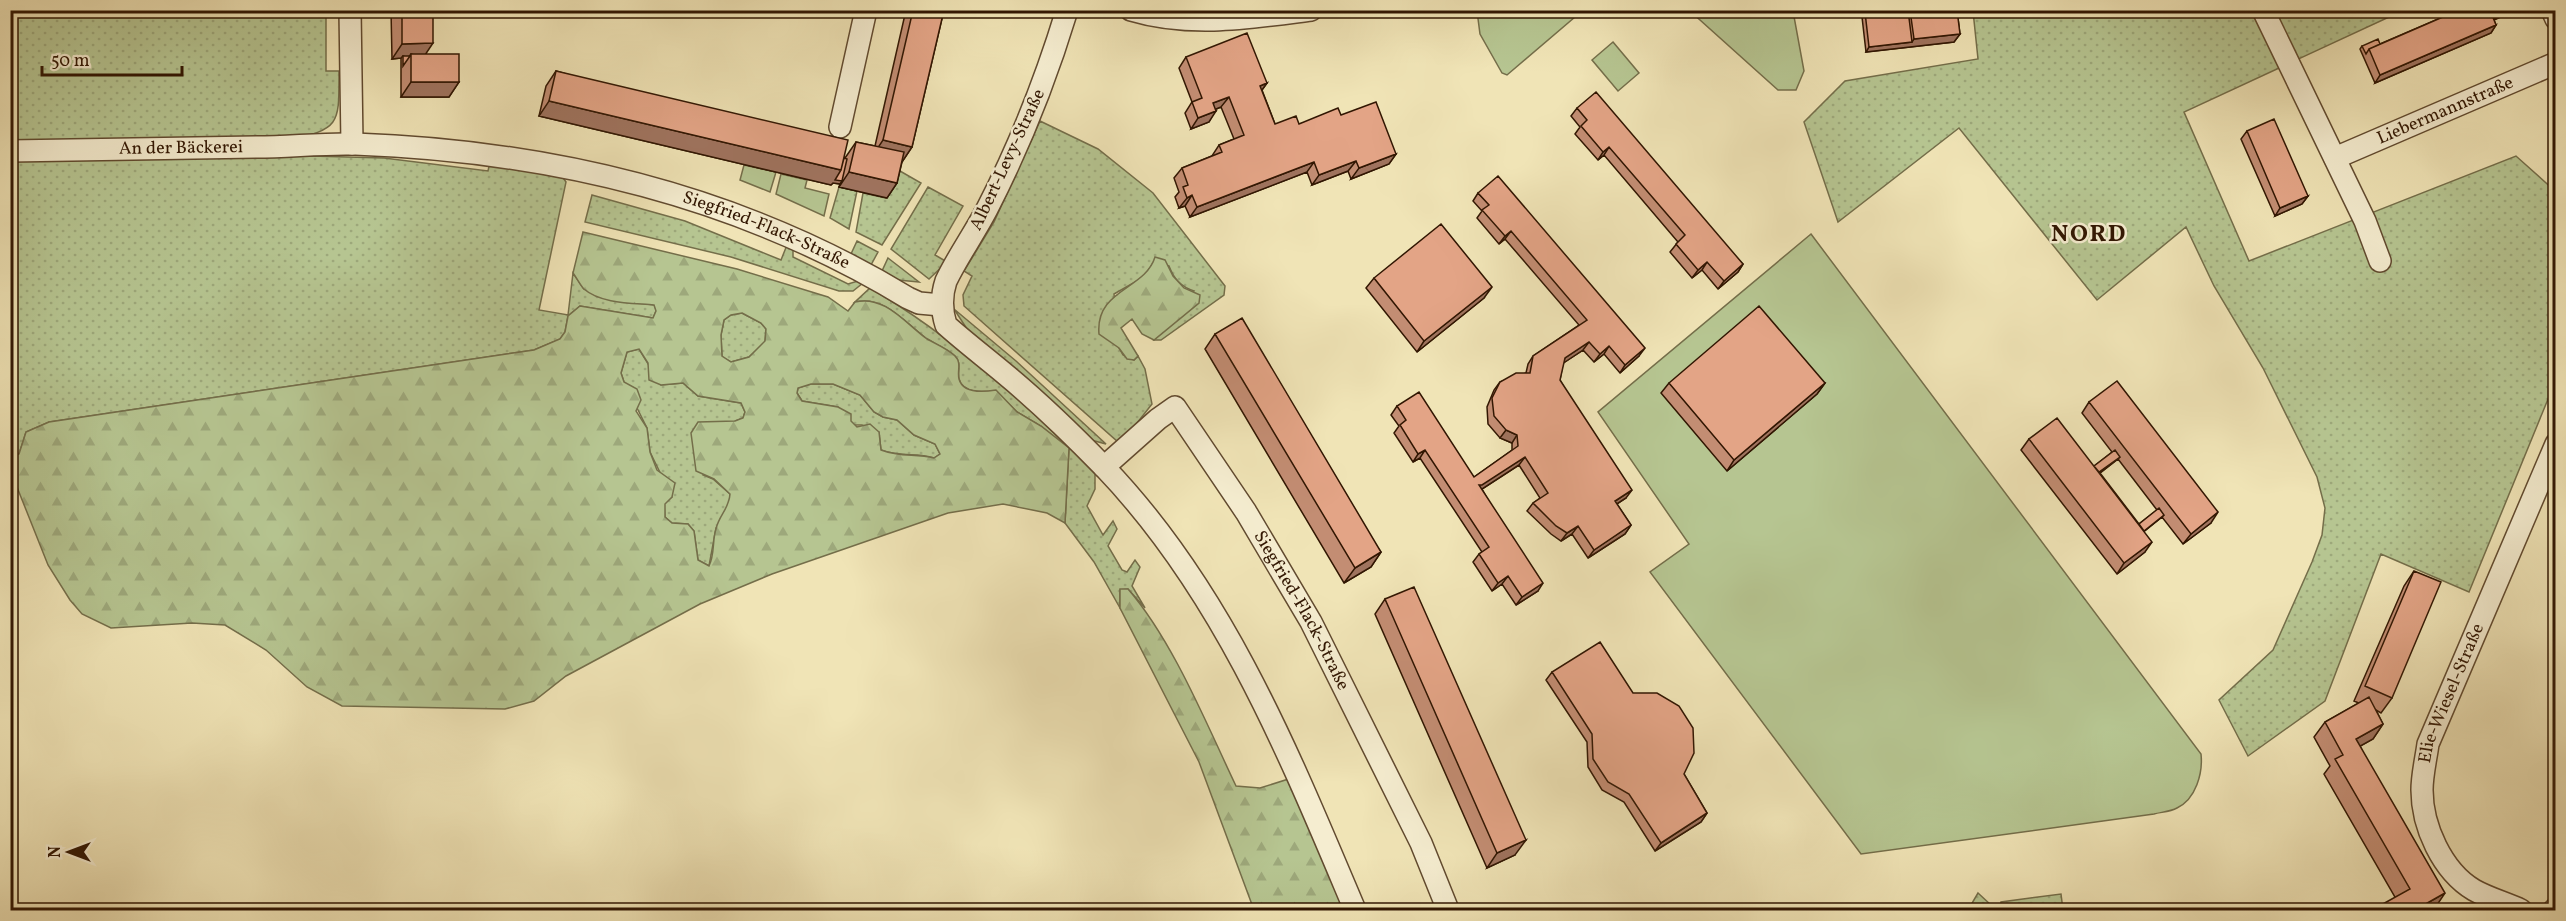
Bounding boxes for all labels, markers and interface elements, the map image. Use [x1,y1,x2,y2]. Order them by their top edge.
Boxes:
scale bar [42,39,182,77]
text: 50 m [51,49,90,74]
street label: Liebermannstraße [2373,70,2517,151]
street label: Albert-Levy-Straße [964,85,1052,235]
street label: An der Bäckerei [119,135,243,161]
street label: Siegfried-Flack-Straße [680,185,854,276]
district label: NORD [2051,218,2127,252]
street label: Siegfried-Flack-Straße [1247,526,1356,695]
street label: Elie-Wiesel-Straße [2413,620,2490,765]
north arrow [39,822,99,882]
text: N [45,846,67,858]

